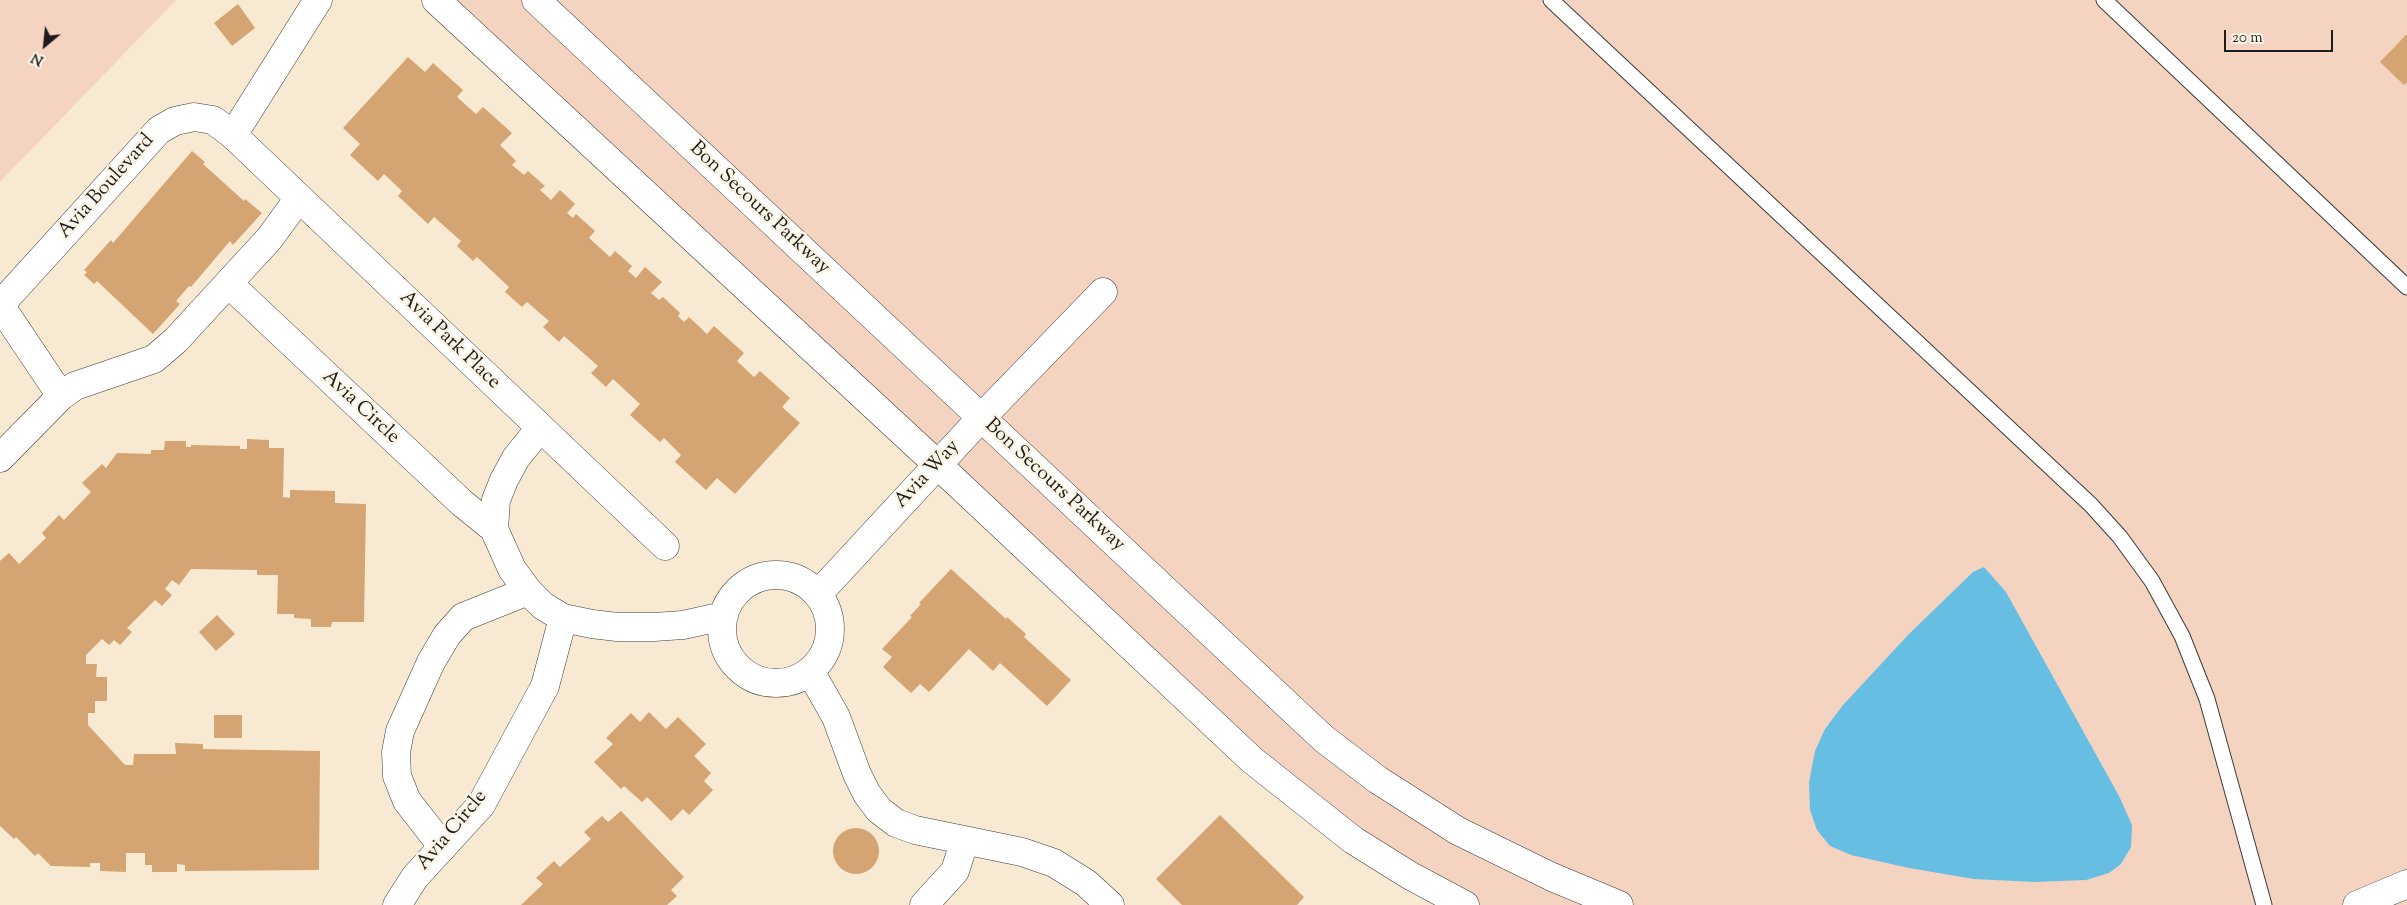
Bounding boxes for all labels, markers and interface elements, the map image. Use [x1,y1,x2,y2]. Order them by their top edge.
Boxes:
north arrow [20,20,70,70]
scale bar [2227,20,2336,52]
text: 20 m [2232,28,2263,49]
text: N [28,47,48,70]
street label: Avia Boulevard [54,130,160,244]
street label: Bon Secours Parkway [684,138,834,280]
street label: Avia Park Place [393,287,505,395]
street label: Avia Circle [316,366,404,450]
street label: Bon Secours Parkway [979,415,1129,557]
street label: Avia Way [890,436,966,514]
street label: Avia Circle [413,786,493,876]

